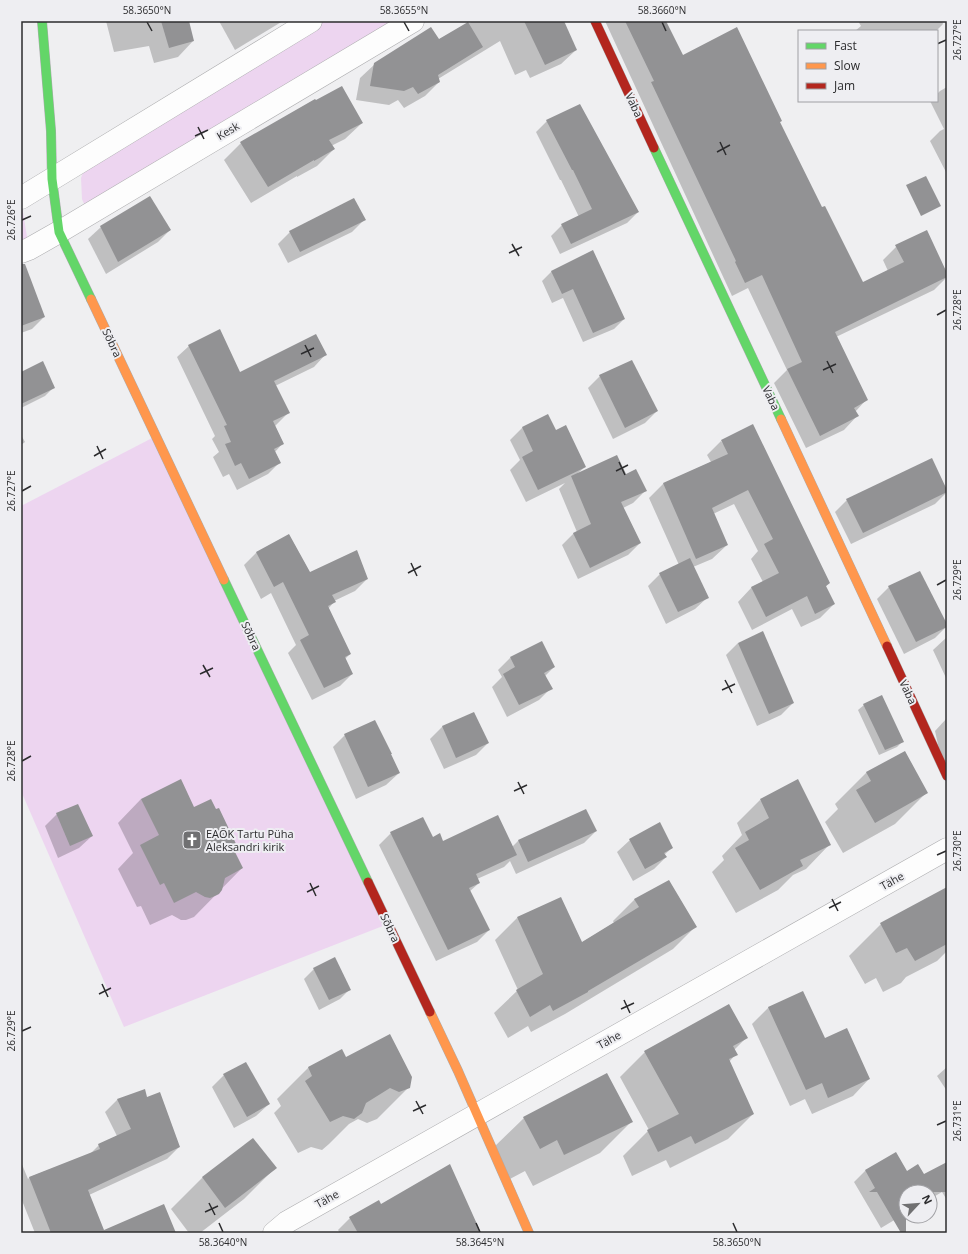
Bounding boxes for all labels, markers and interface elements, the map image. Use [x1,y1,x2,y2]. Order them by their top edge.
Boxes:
text: 58.3650°N [123,3,171,17]
text: 58.3655°N [380,3,428,17]
text: 58.3660°N [638,3,686,17]
text: 26.727°E [950,19,964,61]
legend [798,30,938,102]
text: Fast [834,37,857,54]
text: Slow [834,57,861,74]
text: Jam [833,77,855,94]
street label: Vaba [622,90,647,120]
street label: Kesk [214,118,242,143]
text: 26.726°E [4,199,18,241]
text: 26.728°E [950,289,964,331]
street label: Sõbra [99,326,126,360]
street label: Vaba [759,383,784,413]
text: 26.727°E [4,470,18,512]
text: 26.729°E [950,559,964,601]
street label: Sõbra [238,619,265,653]
street label: Vaba [896,677,921,707]
text: 26.728°E [4,740,18,782]
place label: EAÕK Tartu Püha Aleksandri kirik [206,826,294,854]
church icon: EAÕK Tartu Püha Aleksandri kirik [181,829,203,851]
text: 26.730°E [950,830,964,872]
street label: Tähe [877,868,906,893]
street label: Sõbra [377,911,404,945]
text: 26.729°E [4,1010,18,1052]
street label: Tähe [594,1027,623,1052]
text: 26.731°E [950,1100,964,1142]
north arrow [898,1184,938,1224]
street label: Tähe [312,1186,341,1211]
text: N [919,1192,936,1207]
text: 58.3640°N [199,1235,247,1249]
text: 58.3645°N [456,1235,504,1249]
text: 58.3650°N [713,1235,761,1249]

